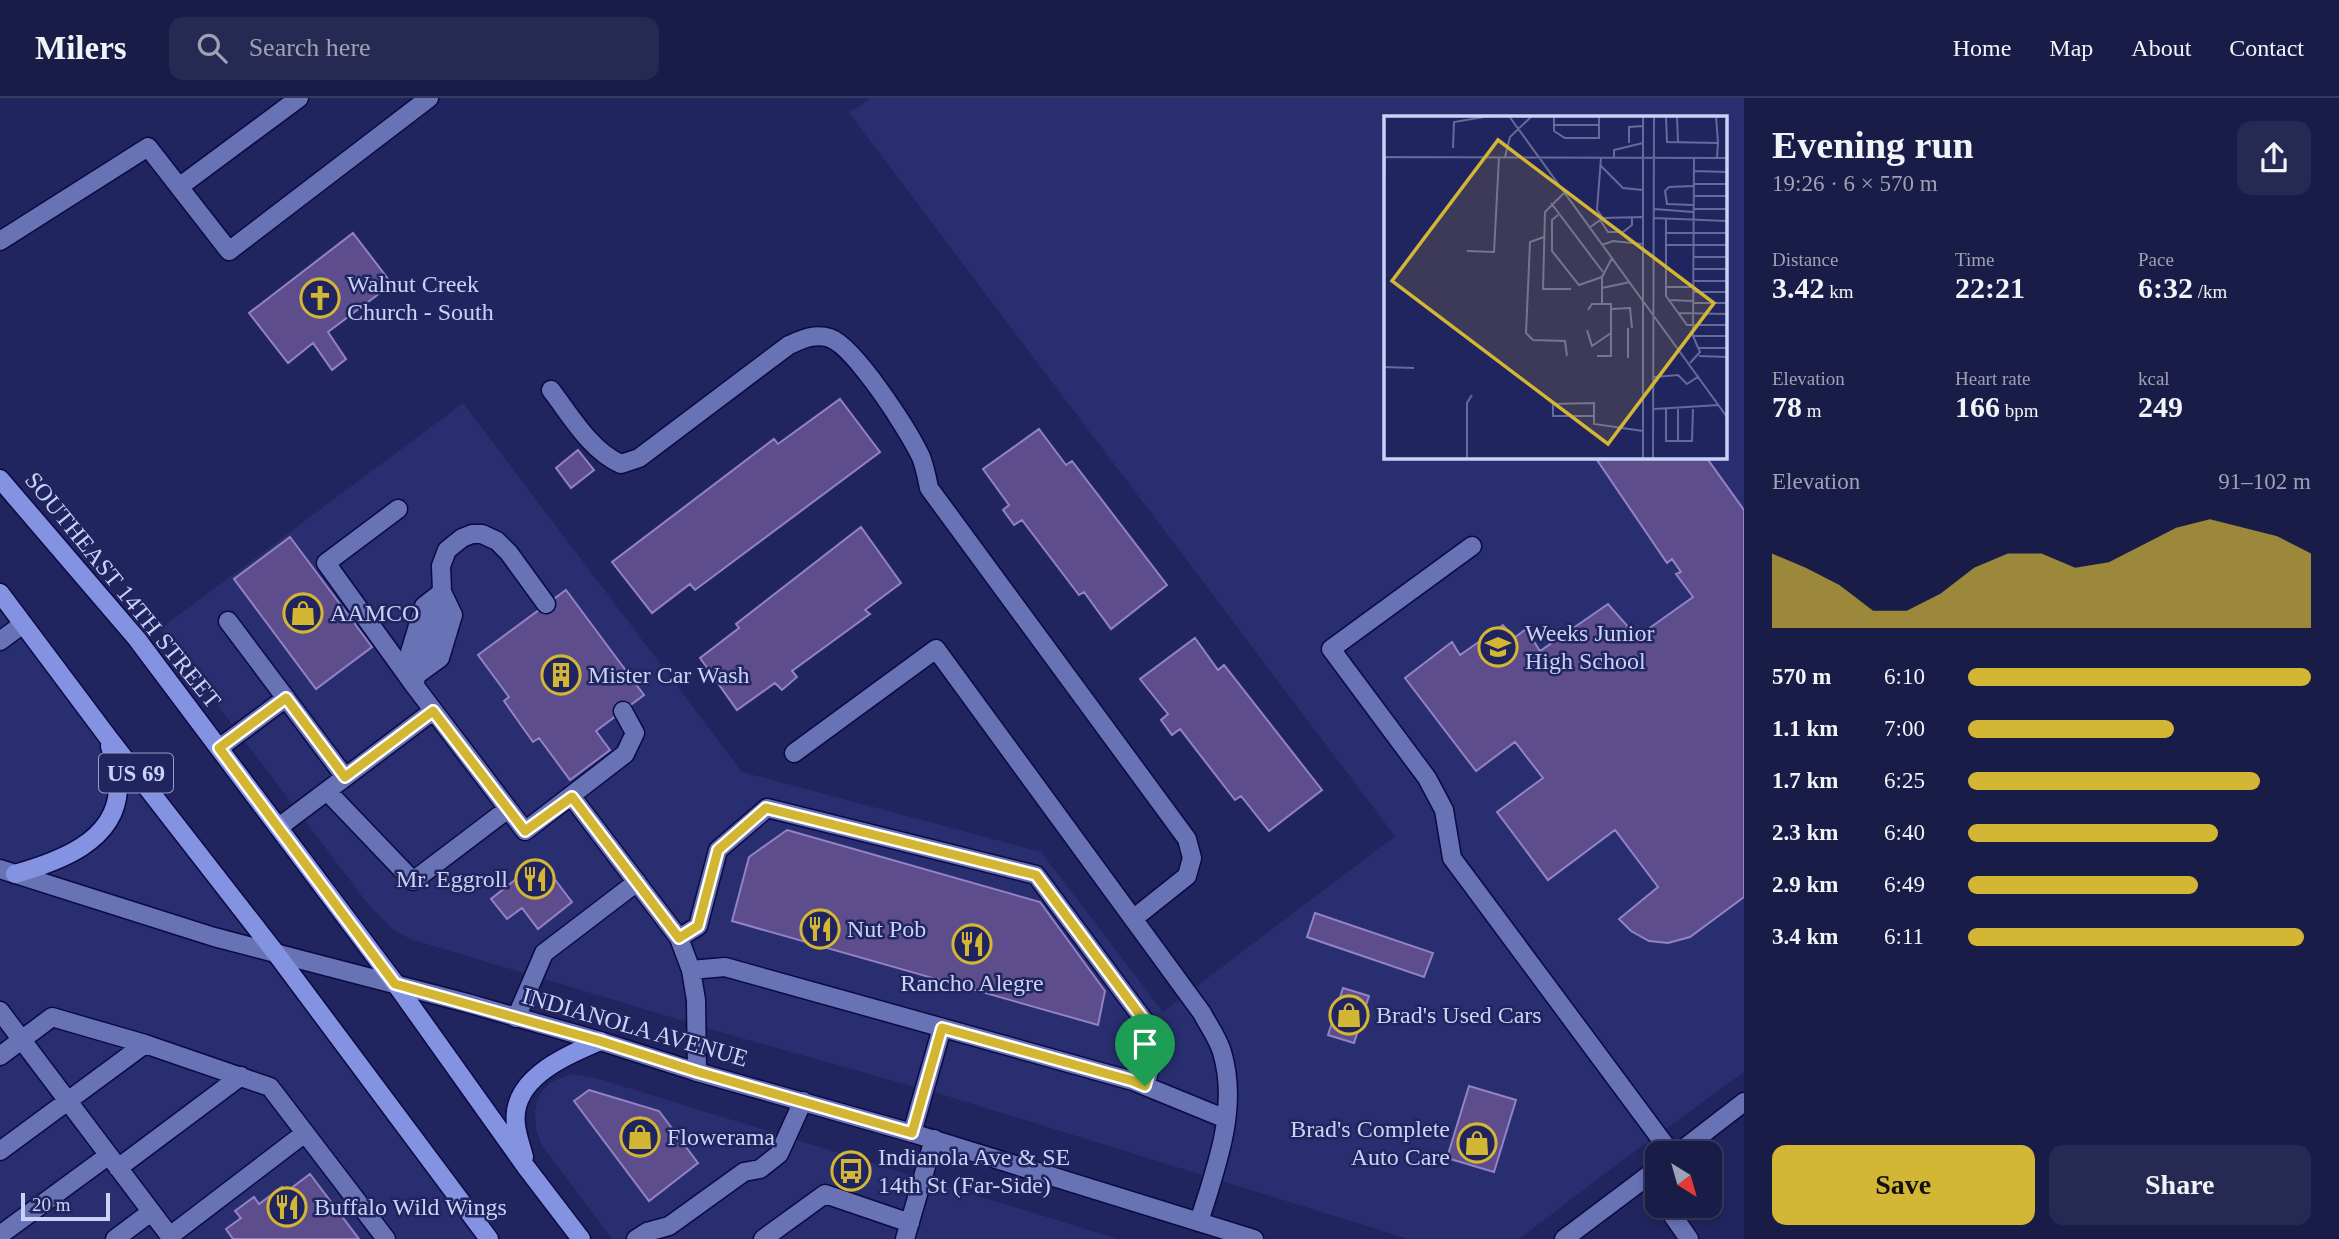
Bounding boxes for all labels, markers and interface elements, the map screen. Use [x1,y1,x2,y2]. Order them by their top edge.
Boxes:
search box [169,17,659,80]
icon: search [193,29,231,67]
text: Milers [35,30,127,66]
text: Search here [249,33,371,62]
text: Home [1953,35,2011,61]
text: Map [2049,35,2093,61]
text: About [2131,35,2191,61]
text: Contact [2229,35,2304,61]
inset map [1384,116,1727,458]
button: share [2237,121,2311,195]
text: Evening run [1772,124,1974,166]
text: 19:26 · 6 × 570 m [1772,171,1938,196]
text: Distance [1772,249,1838,270]
text: Time [1955,249,1994,270]
text: Pace [2138,249,2174,270]
place label: Walnut Creek Church - South [347,271,494,325]
text: 3.42 [1772,271,1825,304]
text: 22:21 [1955,271,2025,304]
text: 6:32 [2138,271,2193,304]
church icon: Walnut Creek Church - South [299,277,341,319]
text: km [1825,281,1854,302]
text: /km [2193,281,2227,302]
text: Elevation [1772,368,1845,389]
text: Heart rate [1955,368,2030,389]
text: kcal [2138,368,2170,389]
text: 78 [1772,390,1802,423]
text: 166 [1955,390,2000,423]
text: 249 [2138,390,2183,423]
text: m [1802,400,1822,421]
text: bpm [2000,400,2039,421]
street label: SOUTHEAST 14TH STREET [20,467,226,713]
text: Elevation [1772,469,1860,494]
text: 91–102 m [2218,469,2311,494]
shop icon: AAMCO [282,592,324,634]
place label: AAMCO [330,600,419,626]
place label: Weeks Junior High School [1525,620,1654,674]
school or university icon: Weeks Junior High School [1477,626,1519,668]
building icon: Mister Car Wash [540,654,582,696]
place label: Mister Car Wash [588,662,750,688]
text: 570 m [1772,664,1831,689]
text: 6:10 [1884,664,1925,689]
text: 1.1 km [1772,716,1838,741]
text: 7:00 [1884,716,1925,741]
road number: US 69 [99,754,173,792]
text: 1.7 km [1772,768,1838,793]
text: 6:25 [1884,768,1925,793]
text: 2.3 km [1772,820,1838,845]
text: 6:40 [1884,820,1925,845]
restaurant icon: Mr. Eggroll [514,858,556,900]
place label: Mr. Eggroll [396,866,508,892]
text: 2.9 km [1772,872,1838,897]
text: 6:49 [1884,872,1925,897]
restaurant icon: Nut Pob [799,908,841,950]
place label: Nut Pob [847,916,926,942]
restaurant icon: Rancho Alegre [951,923,993,965]
text: 3.4 km [1772,924,1838,949]
text: 6:11 [1884,924,1924,949]
place label: Rancho Alegre [900,970,1044,996]
street label: INDIANOLA AVENUE [519,982,751,1072]
shop icon: Brad's Used Cars [1328,994,1370,1036]
place label: Brad's Used Cars [1376,1002,1542,1028]
pin [1115,1014,1175,1086]
icon: arrive [1126,1025,1164,1063]
shop icon: Flowerama [619,1116,661,1158]
place label: Brad's Complete Auto Care [1290,1116,1450,1170]
shop icon: Brad's Complete Auto Care [1456,1122,1498,1164]
place label: Flowerama [667,1124,775,1150]
north arrow [1645,1141,1722,1218]
map controls [1645,1141,1722,1218]
place label: Indianola Ave & SE 14th St (Far-Side) [878,1144,1070,1198]
button: Save [1772,1145,2035,1225]
button: Share [2049,1145,2311,1225]
bus stop icon: Indianola Ave & SE 14th St (Far-Side) [830,1150,872,1192]
restaurant icon: Buffalo Wild Wings [266,1186,308,1228]
scale bar [21,1190,110,1222]
text: 20 m [32,1194,71,1215]
place label: Buffalo Wild Wings [314,1194,507,1220]

